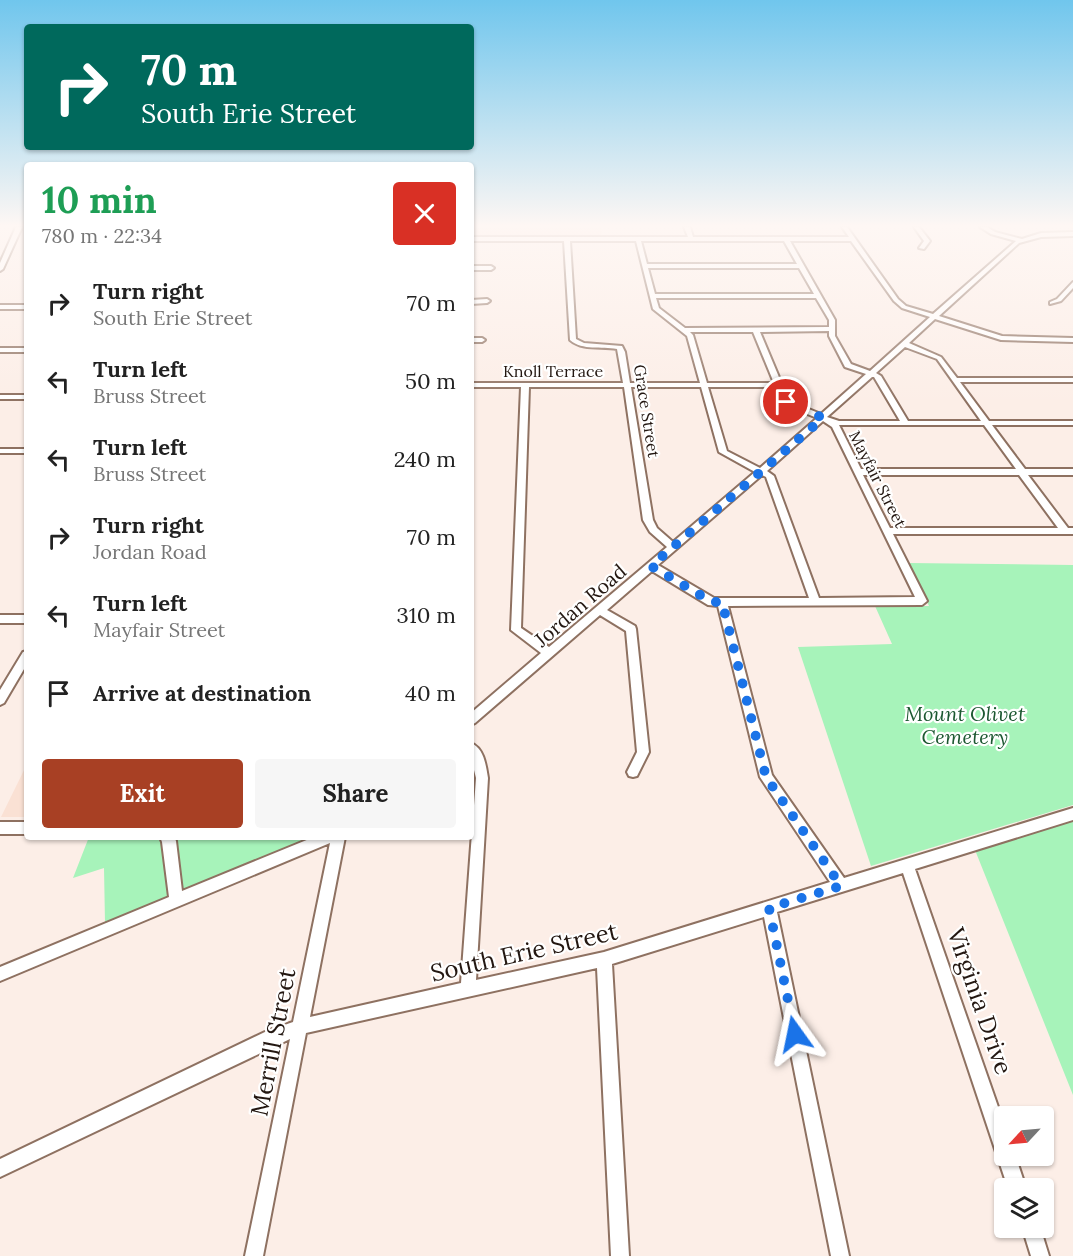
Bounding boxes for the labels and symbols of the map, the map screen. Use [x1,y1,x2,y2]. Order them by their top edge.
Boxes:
street label: Knoll Terrace [503,361,603,381]
street label: Grace Street [630,363,664,460]
pin [760,376,811,427]
street label: Mayfair Street [845,427,911,531]
street label: Jordan Road [528,558,631,652]
park label: Mount Olivet Cemetery [905,701,1026,749]
street label: South Erie Street [427,915,621,989]
street label: Virginia Drive [940,923,1020,1078]
street label: Merrill Street [243,965,303,1118]
position arrow [763,1002,827,1066]
north arrow [994,1106,1054,1166]

